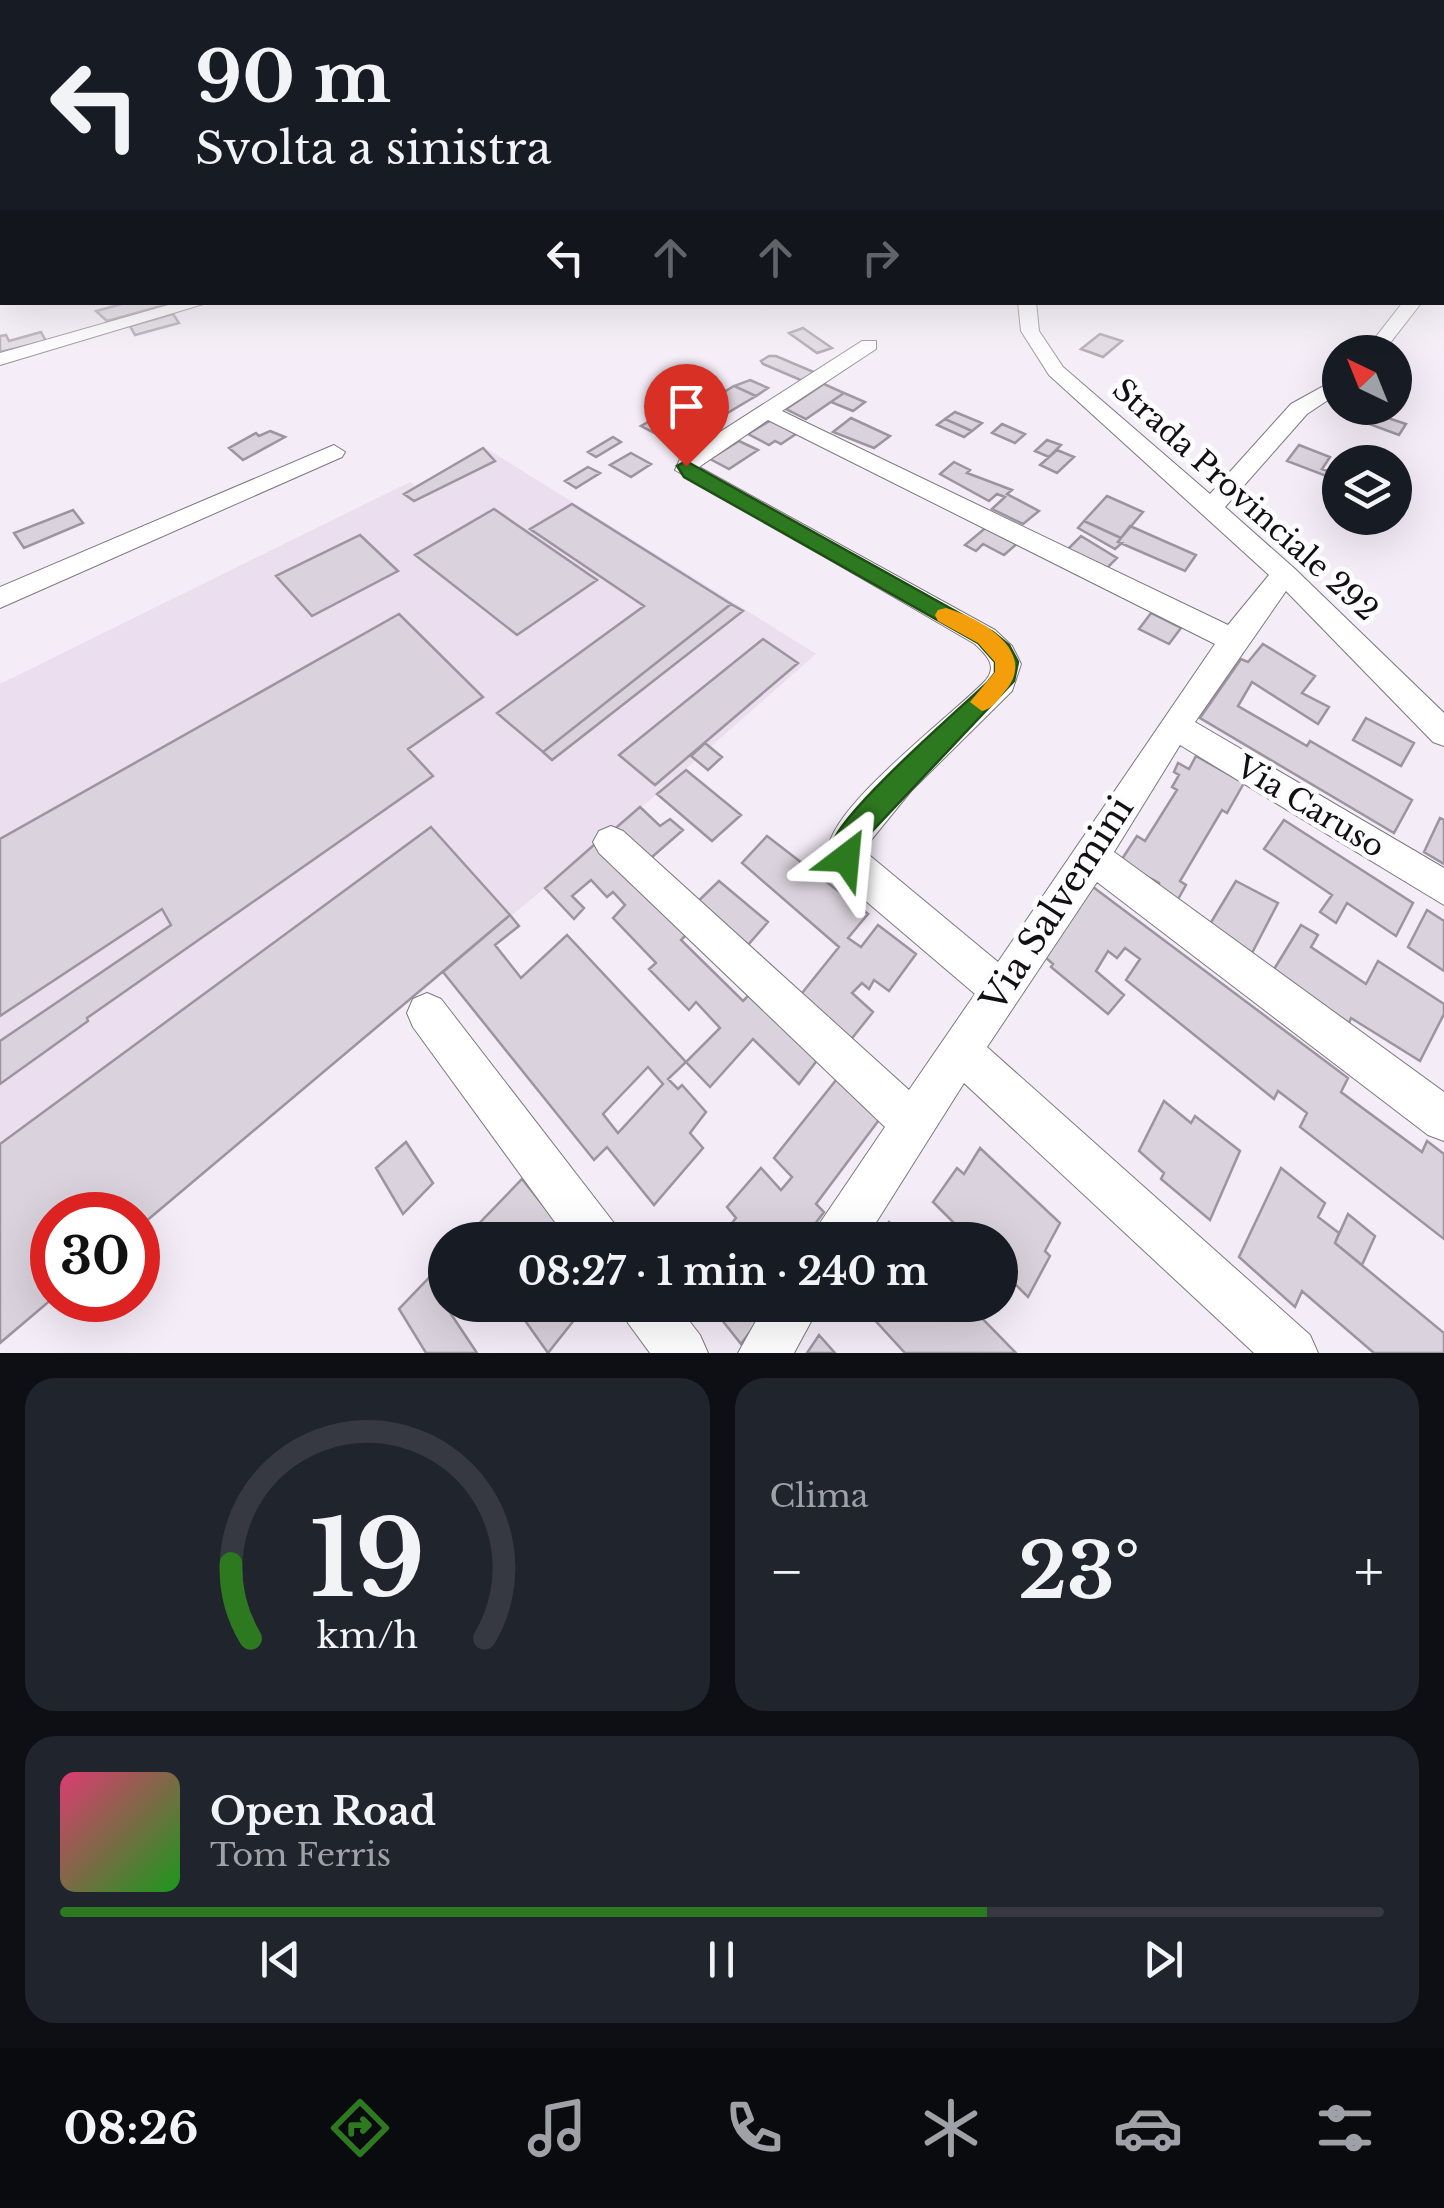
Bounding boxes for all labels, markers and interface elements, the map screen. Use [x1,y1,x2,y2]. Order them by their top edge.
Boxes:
text: 90 m [195,34,391,121]
icon: left [30,40,160,170]
text: Svolta a sinistra [195,120,551,176]
icon: left [538,230,593,285]
icon: ahead [643,230,698,285]
icon: ahead [748,230,803,285]
icon: right [853,230,908,285]
north arrow [1322,335,1412,425]
map controls [1322,335,1412,535]
pin [644,364,729,467]
street label: Strada Provinciale 292 [1105,371,1386,629]
icon: arrive [659,379,714,434]
button: layers [1322,445,1412,535]
street label: Via Caruso [1228,747,1391,865]
street label: Via Salvemini [971,788,1142,1020]
position arrow [794,806,898,910]
speed limit sign: 30 [30,1192,160,1322]
text: 08:27 · 1 min · 240 m [518,1248,928,1295]
text: Clima [770,1476,869,1516]
text: 19 [310,1495,425,1624]
text: 23° [1018,1525,1140,1618]
text: − [770,1538,804,1606]
text: + [1354,1538,1384,1606]
text: km/h [317,1613,418,1658]
text: Open Road [210,1788,436,1835]
text: Tom Ferris [210,1835,391,1875]
icon: previous [253,1932,308,1987]
icon: pause [694,1932,749,1987]
icon: next [1136,1932,1191,1987]
icon: directions [325,2093,395,2163]
icon: music [522,2093,592,2163]
icon: phone [719,2093,789,2163]
icon: climate [916,2093,986,2163]
icon: car [1113,2093,1183,2163]
icon: filters [1310,2093,1380,2163]
text: 08:26 [64,2100,198,2156]

